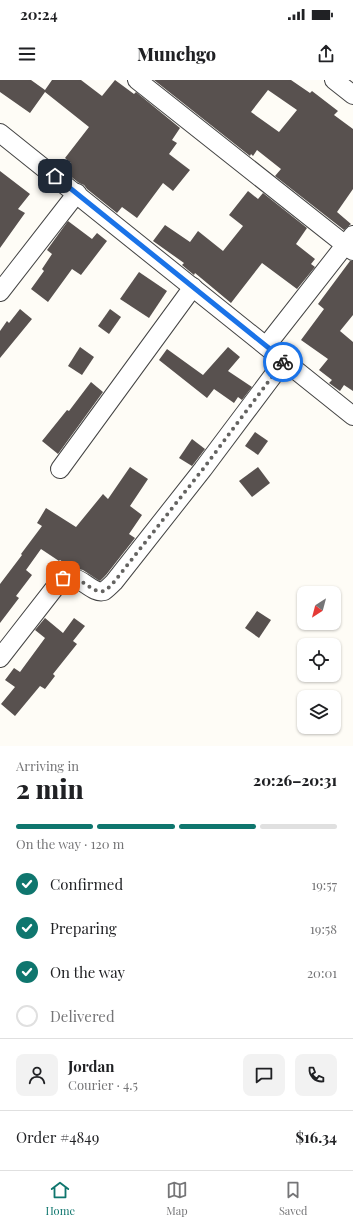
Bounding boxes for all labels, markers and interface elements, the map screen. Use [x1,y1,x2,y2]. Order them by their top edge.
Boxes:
text: 20:24 [20,4,58,24]
text: Munchgo [137,42,216,66]
icon: menu [16,43,38,65]
icon: share [315,43,337,65]
pin [38,159,72,193]
icon: home [44,165,66,187]
courier [263,342,303,382]
icon: bike [272,351,294,373]
pin [46,561,80,595]
icon: bag [52,567,74,589]
north arrow [297,586,341,630]
map controls [297,586,341,734]
button: locate [297,638,341,682]
button: layers [297,690,341,734]
text: Arriving in [16,757,79,774]
text: 20:26–20:31 [253,770,337,790]
text: 2 min [16,771,84,806]
text: On the way · 120 m [16,835,124,852]
icon: check [16,873,38,895]
text: Confirmed [50,874,123,894]
text: 19:57 [311,876,337,893]
icon: check [16,917,38,939]
text: Preparing [50,918,117,938]
text: 19:58 [310,920,337,937]
icon: check [16,961,38,983]
text: On the way [50,962,125,982]
text: 20:01 [307,964,337,981]
text: Delivered [50,1006,115,1026]
button: person [16,1054,58,1096]
button: chat [243,1054,285,1096]
button: phone [295,1054,337,1096]
text: Jordan [68,1056,114,1076]
text: Courier · 4.5 [68,1076,138,1093]
text: Order #4849 [16,1127,99,1147]
text: $16.34 [295,1127,337,1147]
tab: Home [45,1179,75,1218]
tab: Map [166,1179,188,1218]
tab: Saved [279,1179,307,1218]

